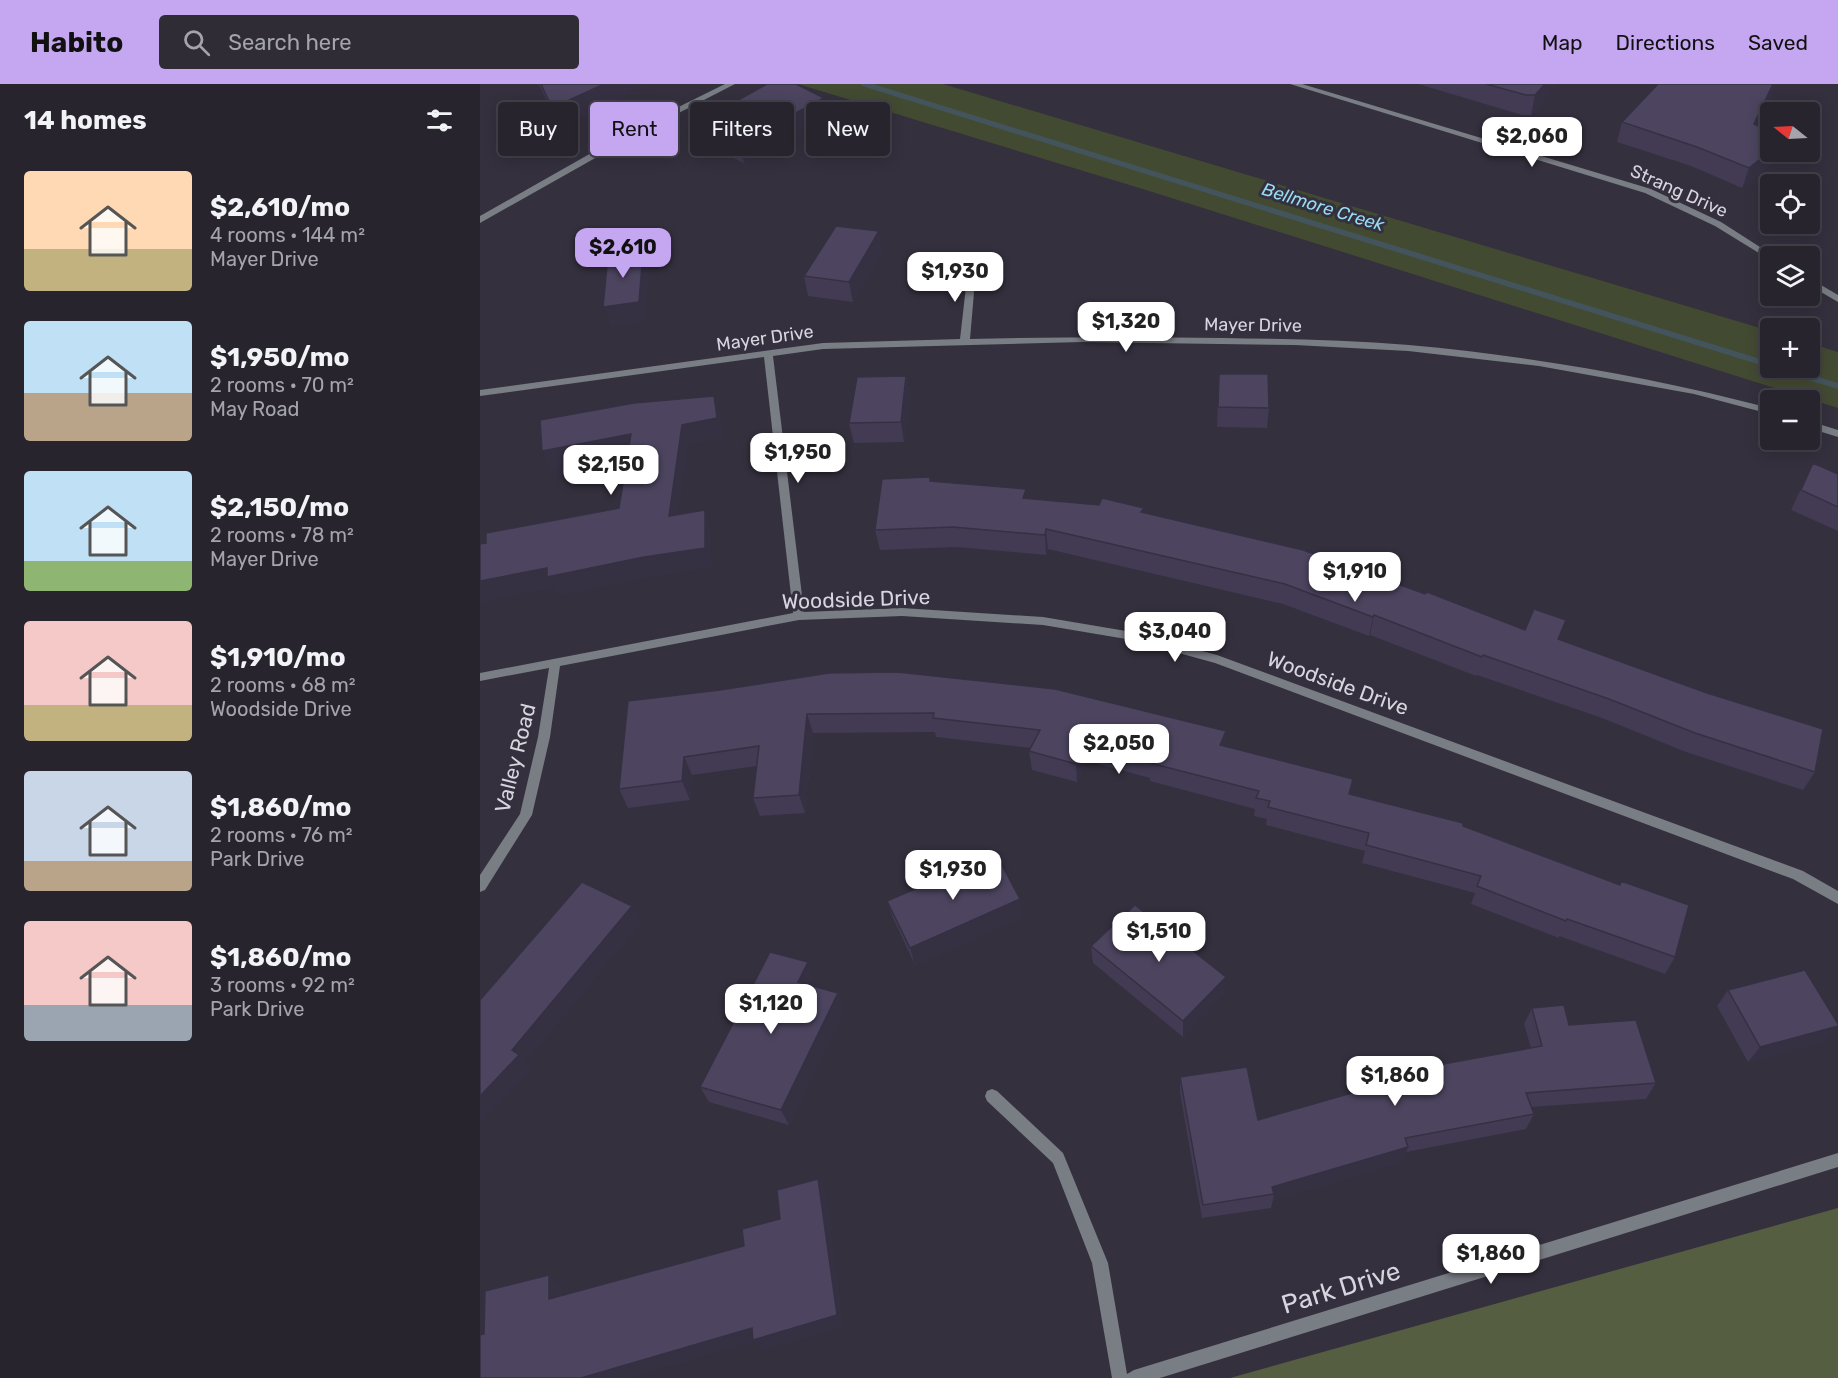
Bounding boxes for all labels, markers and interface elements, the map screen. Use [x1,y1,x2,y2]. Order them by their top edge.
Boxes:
search box [159,15,579,69]
text: Habito [30,26,123,59]
icon: search [180,26,213,59]
text: Search here [228,29,352,56]
text: Map [1542,30,1583,55]
text: Directions [1616,30,1715,55]
text: Saved [1748,30,1808,55]
chip: Buy [498,102,578,156]
chip: Rent [590,102,678,156]
chip: Filters [690,102,794,156]
chip: New [806,102,890,156]
north arrow [1760,102,1820,162]
map controls [1760,102,1820,450]
icon: filters [423,104,456,137]
text: 14 homes [24,105,147,136]
pin: $2,060 [1483,117,1581,168]
text: $2,060 [1496,124,1568,148]
street label: Strang Drive [1627,160,1731,222]
button: locate [1760,174,1820,234]
water label: Bellmore Creek [1259,178,1387,236]
text: $2,610/mo [210,192,350,223]
icon: home [72,195,144,267]
text: 4 rooms · 144 m² [210,223,365,247]
pin: $2,610 [574,228,672,279]
text: $2,610 [589,235,657,259]
button: layers [1760,246,1820,306]
text: Mayer Drive [210,247,319,271]
pin: $1,930 [906,252,1004,303]
text: $1,930 [921,259,989,283]
pin: $1,320 [1077,302,1175,353]
text: $1,320 [1092,309,1160,333]
street label: Mayer Drive [1204,313,1302,337]
button: + [1760,318,1820,378]
street label: Mayer Drive [715,320,815,356]
text: $1,950/mo [210,342,349,373]
icon: home [72,345,144,417]
text: 2 rooms · 70 m² [210,373,354,397]
button: − [1760,390,1820,450]
text: May Road [210,397,300,421]
pin: $1,950 [749,433,847,484]
text: $1,950 [764,440,832,464]
pin: $2,150 [562,445,660,496]
text: $2,150 [577,452,645,476]
text: $2,150/mo [210,492,349,523]
icon: home [72,495,144,567]
text: 2 rooms · 78 m² [210,523,354,547]
text: Mayer Drive [210,547,319,571]
pin: $1,910 [1306,552,1404,603]
text: $1,910 [1323,559,1387,583]
street label: Woodside Drive [781,584,931,614]
pin: $3,040 [1126,612,1224,663]
text: $3,040 [1139,619,1211,643]
text: $1,910/mo [210,642,346,673]
icon: home [72,645,144,717]
street label: Woodside Drive [1264,646,1412,720]
text: 2 rooms · 68 m² [210,673,356,697]
text: Woodside Drive [210,697,352,721]
street label: Valley Road [489,701,541,815]
pin: $2,050 [1070,724,1168,775]
text: $2,050 [1083,731,1155,755]
text: $1,860/mo [210,792,351,823]
icon: home [72,795,144,867]
text: 2 rooms · 76 m² [210,823,353,847]
text: Park Drive [210,847,304,871]
pin: $1,930 [904,850,1002,901]
text: $1,930 [919,857,987,881]
pin: $1,510 [1110,912,1208,963]
text: $1,510 [1126,919,1192,943]
text: $1,860/mo [210,942,351,973]
icon: home [72,945,144,1017]
text: 3 rooms · 92 m² [210,973,355,997]
pin: $1,120 [722,984,820,1035]
text: $1,120 [739,991,803,1015]
text: Park Drive [210,997,304,1021]
pin: $1,860 [1346,1056,1444,1107]
text: $1,860 [1361,1063,1429,1087]
pin: $1,860 [1442,1234,1540,1285]
text: $1,860 [1457,1241,1525,1265]
street label: Park Drive [1278,1255,1404,1321]

